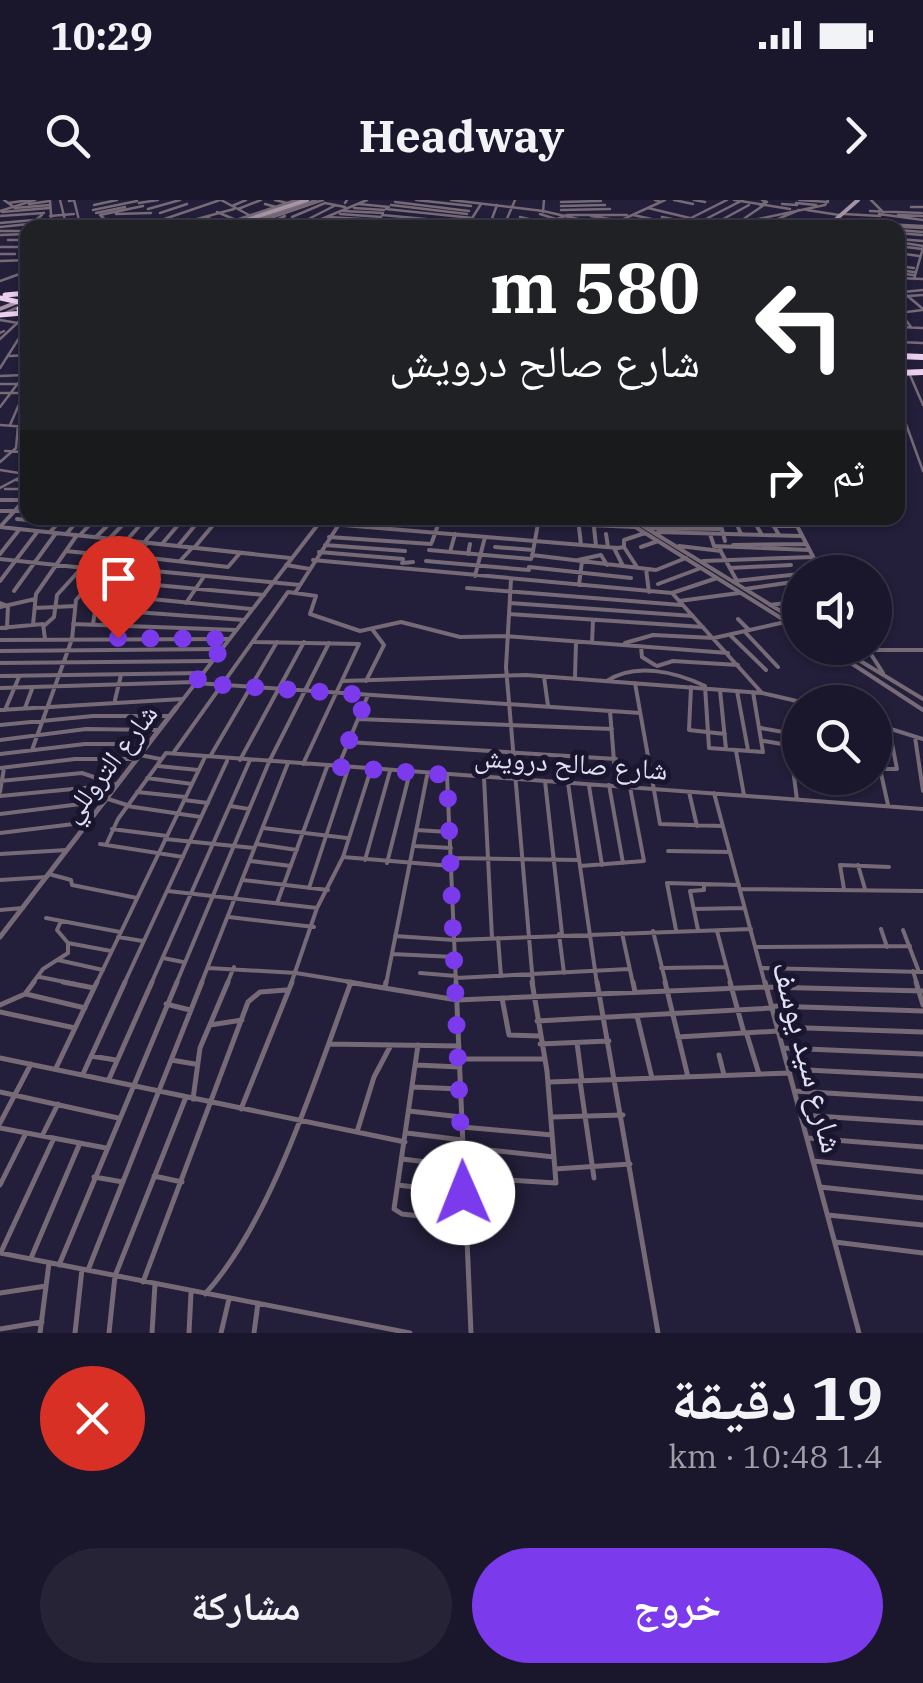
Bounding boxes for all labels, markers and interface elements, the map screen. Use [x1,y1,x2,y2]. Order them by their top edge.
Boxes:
text: 10:29 [50,11,153,60]
text: Headway [359,106,564,164]
icon: search [40,108,95,163]
icon: forward [828,108,883,163]
text: 580 m [490,241,700,332]
icon: left [735,260,865,390]
text: شارع صالح درويش [389,331,700,389]
text: ثم [832,447,865,496]
icon: right [757,450,812,505]
pin [76,536,161,639]
icon: arrive [91,551,146,606]
map controls [782,555,892,795]
button: sound [782,555,892,665]
button: search [782,685,892,795]
street label: شارع التروللي [52,696,169,832]
street label: شارع صالح درويش [473,737,669,788]
street label: شارع سيد يوسف [763,956,855,1157]
position arrow [411,1141,515,1245]
text: 19 دقيقة [671,1358,883,1437]
button: close [40,1366,145,1471]
text: 1.4 km · 10:48 [668,1435,883,1477]
button: مشاركة [40,1548,452,1663]
button: خروج [472,1548,883,1663]

